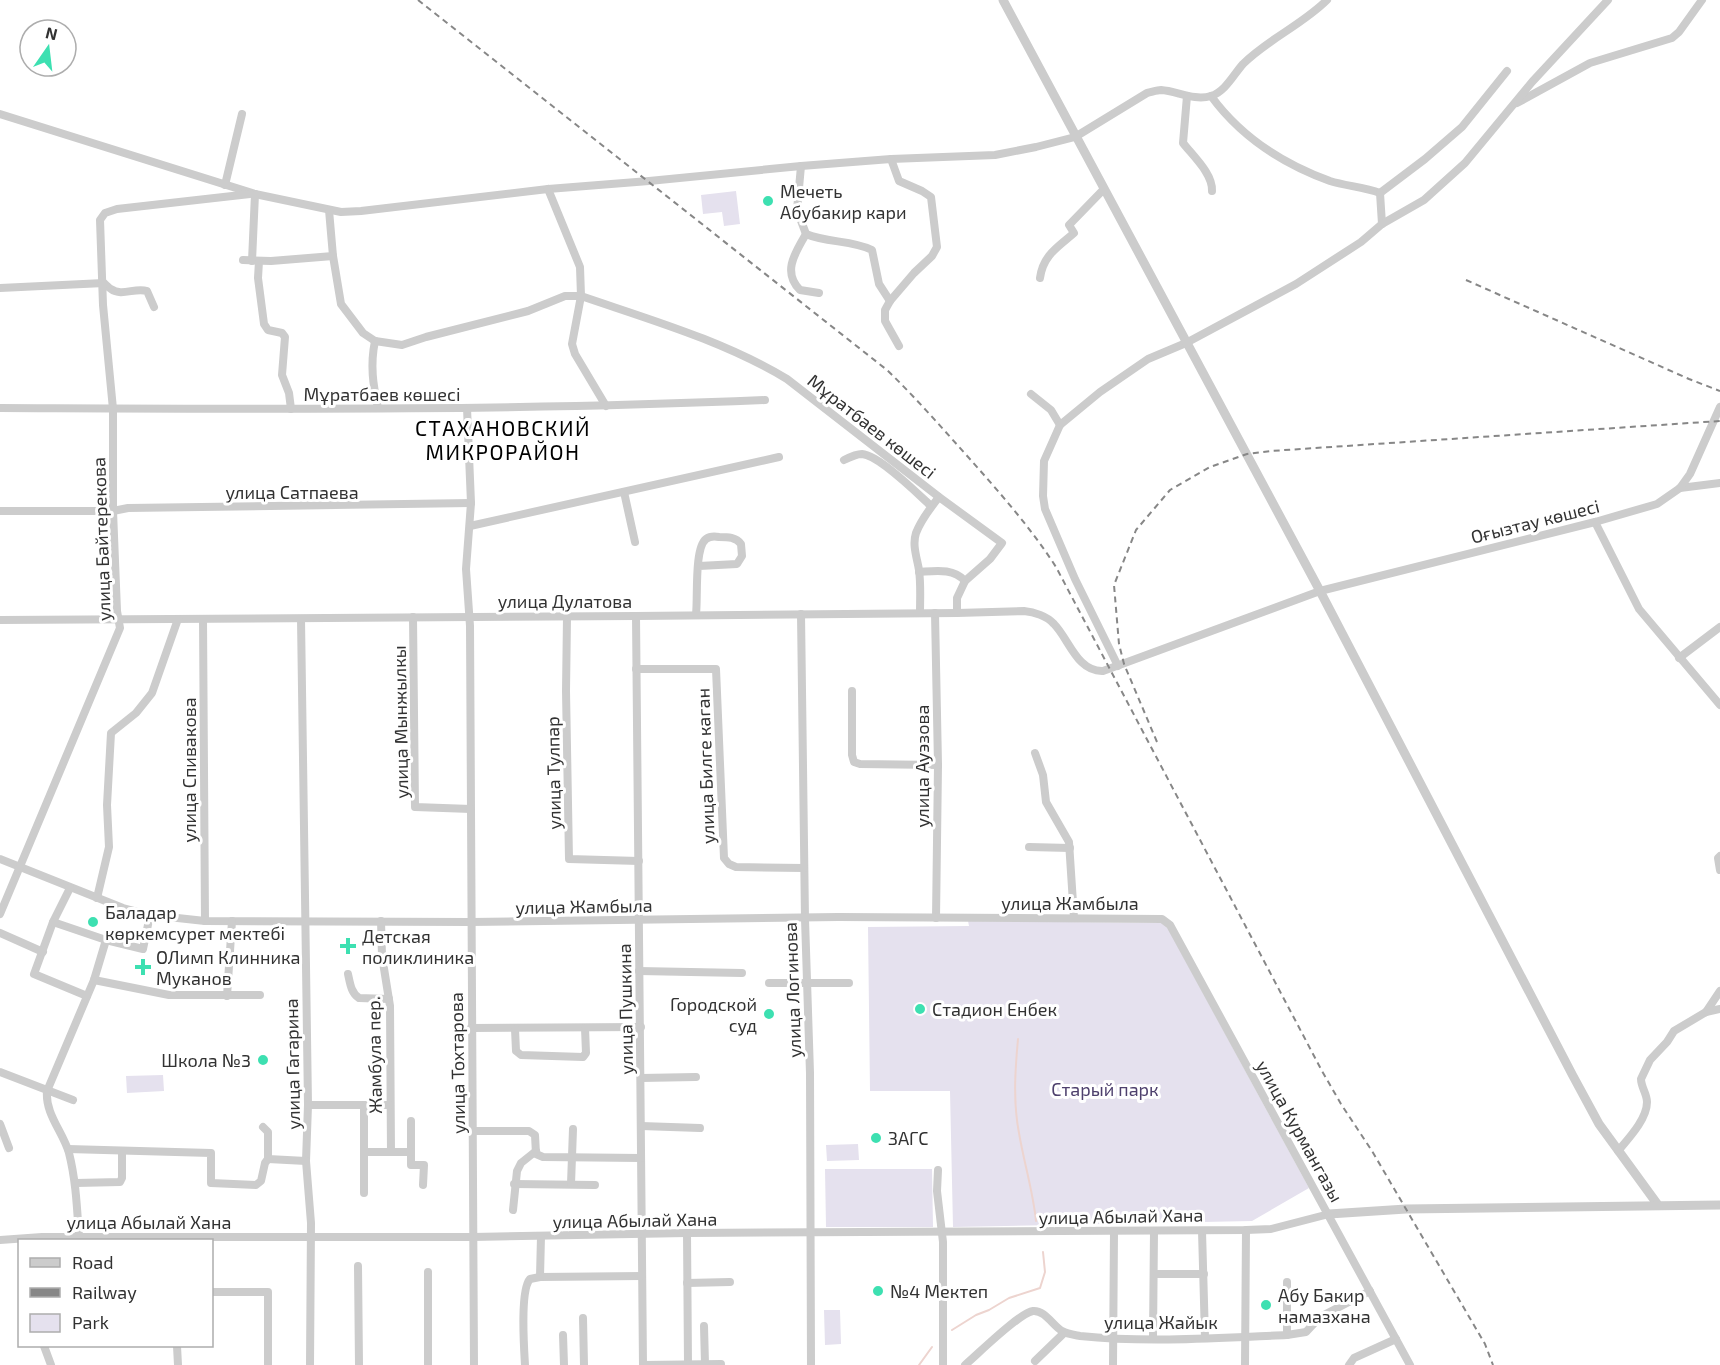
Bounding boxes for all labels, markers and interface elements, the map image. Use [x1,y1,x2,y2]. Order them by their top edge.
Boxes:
north arrow [18,18,78,78]
text: N [44,22,60,44]
place label: Мечеть Абубакир кари [780,180,907,223]
marker: Мечеть Абубакир кари [761,194,775,208]
street label: Мұратбаев көшесі [803,369,941,483]
street label: Мұратбаев көшесі [304,383,460,405]
district label: СТАХАНОВСКИЙ МИКРОРАЙОН [415,415,591,464]
street label: улица Байтерекова [87,457,115,621]
street label: улица Сатпаева [225,481,359,503]
street label: Оғызтау көшесі [1468,494,1602,548]
street label: улица Дулатова [498,590,632,612]
street label: улица Мынжылкы [388,645,412,799]
street label: улица Билге каган [691,688,719,844]
street label: улица Спивакова [178,697,200,843]
street label: улица Ауэзова [911,705,933,827]
street label: улица Тулпар [541,716,565,830]
street label: улица Жамбыла [1001,892,1139,914]
street label: улица Жамбыла [515,894,653,918]
place label: Баладар көркемсурет мектебі [105,901,285,944]
marker: Баладар көркемсурет мектебі [86,915,100,929]
street label: улица Логинова [779,922,805,1058]
place label: Детская поликлиника [362,925,474,968]
marker: Детская поликлиника [339,937,357,955]
street label: улица Пушкина [613,943,637,1075]
place label: ОЛимп Клинника Муканов [156,946,301,989]
marker: ОЛимп Клинника Муканов [134,958,152,976]
street label: улица Тохтарова [445,992,469,1134]
place label: Городской суд [670,993,757,1036]
street label: Жамбула пер. [362,996,386,1114]
street label: улица Гагарина [280,998,304,1130]
place label: Стадион Енбек [932,998,1058,1020]
marker: Стадион Енбек [913,1002,927,1016]
marker: Городской суд [762,1007,776,1021]
place label: Школа №3 [161,1049,251,1071]
marker: Школа №3 [256,1053,270,1067]
street label: улица Курмангазы [1252,1056,1348,1206]
park label: Старый парк [1051,1078,1159,1100]
place label: ЗАГС [888,1127,928,1149]
marker: ЗАГС [869,1131,883,1145]
street label: улица Абылай Хана [1038,1204,1204,1228]
street label: улица Абылай Хана [552,1208,718,1232]
street label: улица Абылай Хана [67,1211,231,1233]
legend [18,1239,213,1347]
text: Road [72,1251,113,1273]
place label: №4 Мектеп [890,1280,988,1302]
text: Railway [72,1281,137,1303]
marker: №4 Мектеп [871,1284,885,1298]
place label: Абу Бакир намазхана [1278,1284,1371,1327]
marker: Абу Бакир намазхана [1259,1298,1273,1312]
text: Park [72,1311,109,1333]
street label: улица Жайык [1104,1311,1218,1333]

